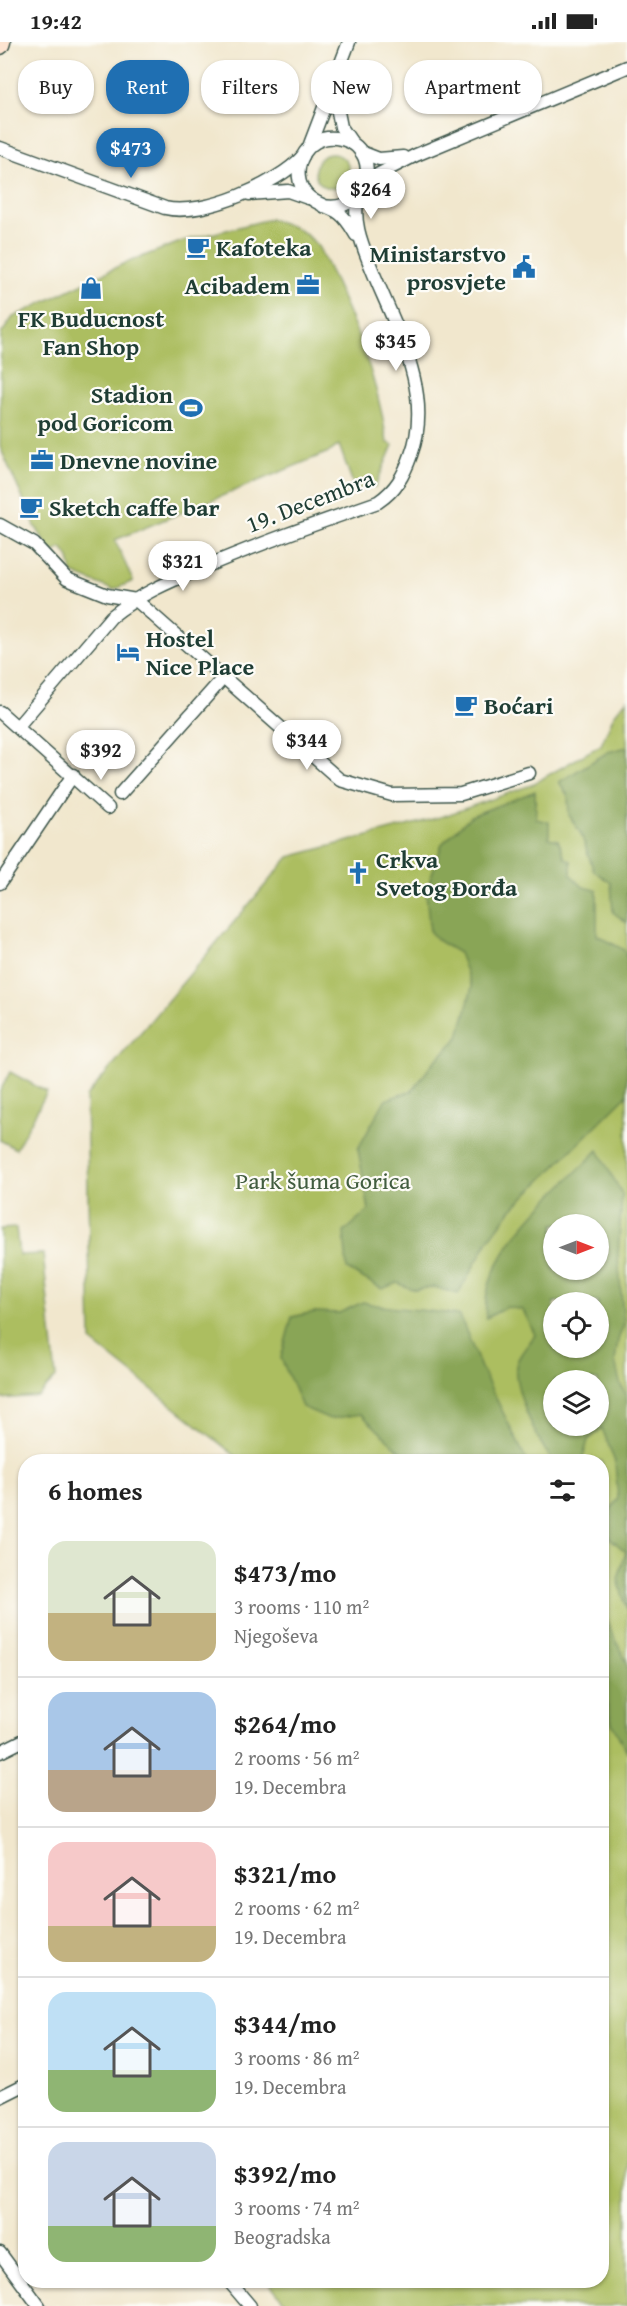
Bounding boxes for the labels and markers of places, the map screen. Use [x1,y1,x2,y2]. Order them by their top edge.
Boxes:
pin: $473 [95,128,167,179]
pin: $264 [335,169,407,220]
place label: Kafoteka [216,230,312,265]
cafe icon: Kafoteka [185,234,211,260]
place label: Ministarstvo prosvjete [370,236,506,299]
public building icon: Ministarstvo prosvjete [511,254,537,280]
place label: Acibadem [185,268,290,303]
office icon: Acibadem [295,272,321,298]
shop icon: FK Buducnost Fan Shop [78,275,104,301]
place label: FK Buducnost Fan Shop [18,301,164,364]
pin: $345 [360,321,432,372]
place label: Stadion pod Goricom [37,377,173,440]
sports icon: Stadion pod Goricom [178,395,204,421]
place label: Dnevne novine [60,443,218,478]
office icon: Dnevne novine [29,447,55,473]
place label: Sketch caffe bar [49,490,219,525]
cafe icon: Sketch caffe bar [18,494,44,520]
pin: $321 [147,541,219,592]
place label: Hostel Nice Place [146,621,254,684]
hotel icon: Hostel Nice Place [115,639,141,665]
place label: Boćari [484,688,553,723]
cafe icon: Boćari [453,692,479,718]
pin: $344 [271,720,343,771]
pin: $392 [65,730,137,781]
place label: Crkva Svetog Đorđa [376,842,518,905]
church icon: Crkva Svetog Đorđa [345,860,371,886]

